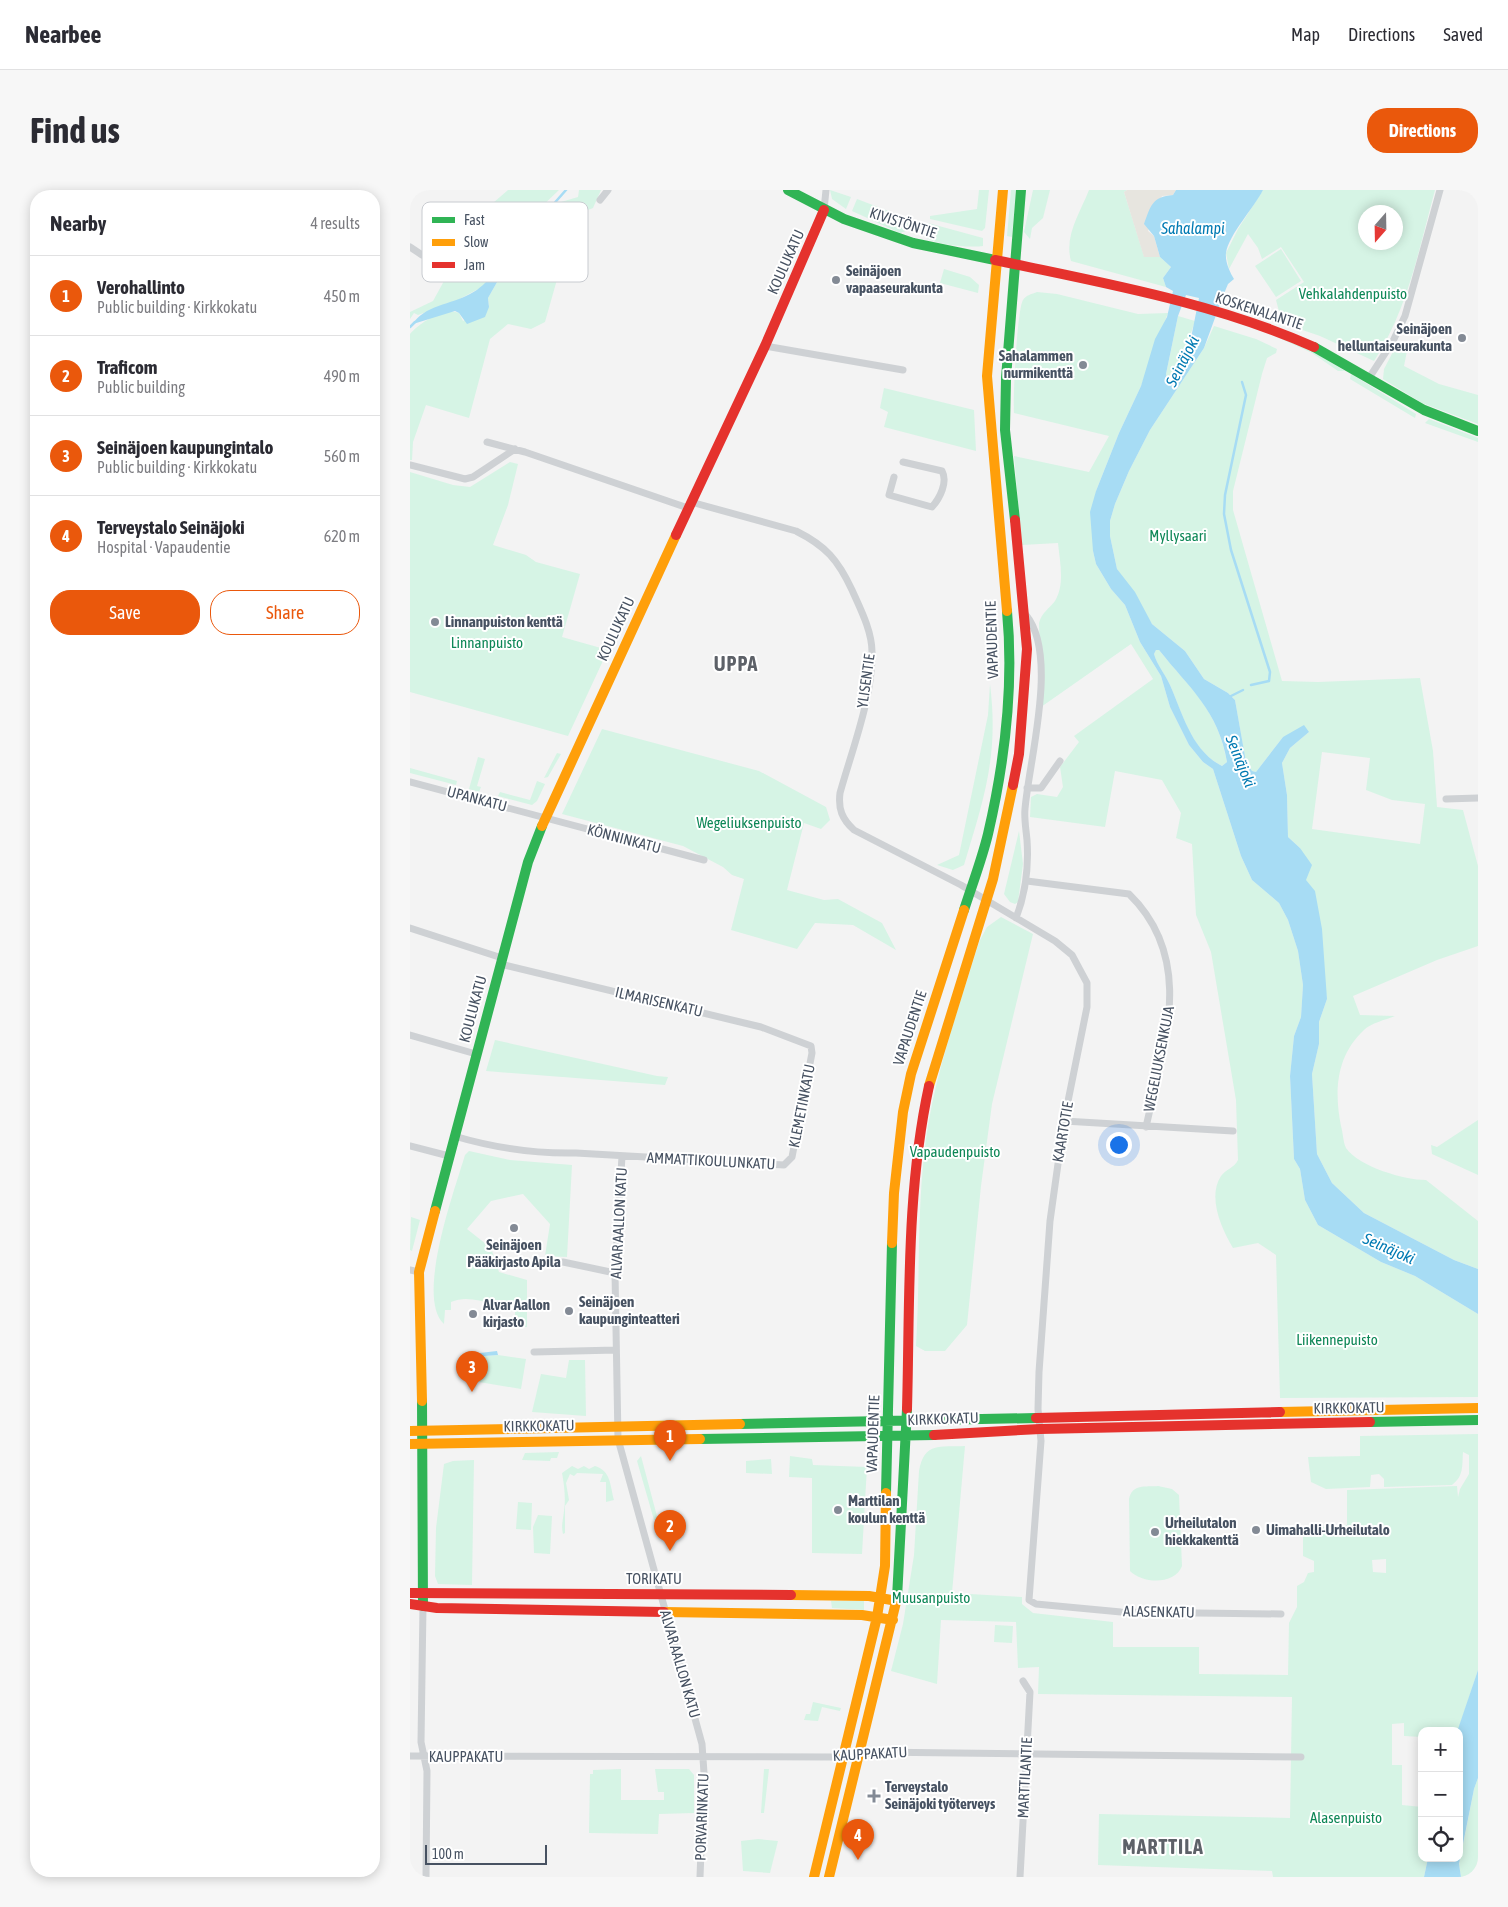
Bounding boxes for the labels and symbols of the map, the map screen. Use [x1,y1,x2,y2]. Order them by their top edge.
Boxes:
legend [422,202,588,282]
street label: KIVISTÖNTIE [868,204,939,242]
north arrow [1358,205,1403,250]
text: Fast [464,212,485,228]
water label: Sahalampi [1160,219,1225,238]
street label: KOULUKATU [764,227,807,297]
text: Slow [464,234,489,250]
text: Jam [464,257,485,273]
place label: Seinäjoen vapaaseurakunta [846,262,943,296]
marker: Seinäjoen vapaaseurakunta [830,274,842,286]
park label: Vehkalahdenpuisto [1299,285,1407,302]
street label: KOSKENALANTIE [1213,288,1305,333]
place label: Seinäjoen helluntaiseurakunta [1338,320,1452,354]
water label: Seinäjoki [1161,332,1203,391]
marker: Seinäjoen helluntaiseurakunta [1456,332,1468,344]
place label: Sahalammen nurmikenttä [999,347,1073,381]
marker: Sahalammen nurmikenttä [1077,359,1089,371]
park label: Myllysaari [1149,527,1207,544]
street label: KOULUKATU [593,594,638,664]
street label: VAPAUDENTIE [982,600,1001,679]
place label: Linnanpuiston kenttä [445,613,563,630]
marker: Linnanpuiston kenttä [429,616,441,628]
park label: Linnanpuisto [451,634,523,651]
district label: UPPA [714,652,758,675]
street label: YLISENTIE [853,652,878,709]
water label: Seinäjoki [1221,732,1260,790]
street label: UPANKATU [445,782,509,815]
park label: Wegeliuksenpuisto [696,814,802,831]
street label: KÖNNINKATU [585,821,663,857]
street label: KOULUKATU [455,973,490,1044]
street label: ILMARISENKATU [614,983,705,1020]
street label: VAPAUDENTIE [889,988,930,1067]
street label: WEGELIUKSENKUJA [1140,1004,1177,1113]
street label: KLEMETINKATU [785,1063,818,1149]
street label: KAARTOTIE [1049,1100,1076,1163]
your location [1106,1132,1132,1158]
park label: Vapaudenpuisto [910,1143,1000,1160]
street label: AMMATTIKOULUNKATU [646,1149,776,1172]
street label: ALVAR AALLON KATU [607,1167,630,1279]
marker: Seinäjoen Pääkirjasto Apila [508,1222,520,1234]
water label: Seinäjoki [1359,1228,1418,1268]
place label: Seinäjoen Pääkirjasto Apila [467,1236,561,1270]
place label: Seinäjoen kaupunginteatteri [579,1293,680,1327]
place label: Alvar Aallon kirjasto [482,1296,550,1330]
marker: Seinäjoen kaupunginteatteri [563,1305,575,1317]
marker: Alvar Aallon kirjasto [467,1308,479,1320]
park label: Liikennepuisto [1296,1331,1378,1348]
pin: 3 [456,1351,488,1392]
street label: VAPAUDENTIE [863,1394,882,1473]
street label: KIRKKOKATU [1313,1398,1385,1417]
street label: KIRKKOKATU [907,1409,979,1428]
street label: KIRKKOKATU [503,1416,575,1435]
pin: 1 [654,1420,686,1461]
place label: Marttilan koulun kenttä [848,1492,925,1526]
marker: Marttilan koulun kenttä [832,1504,844,1516]
pin: 2 [654,1510,686,1551]
place label: Urheilutalon hiekkakenttä [1165,1514,1239,1548]
place label: Uimahalli-Urheilutalo [1266,1521,1390,1538]
marker: Uimahalli-Urheilutalo [1250,1524,1262,1536]
marker: Urheilutalon hiekkakenttä [1149,1526,1161,1538]
street label: TORIKATU [626,1570,682,1587]
park label: Muusanpuisto [892,1589,970,1606]
street label: ALASENKATU [1123,1602,1195,1621]
street label: ALVAR AALLON KATU [657,1608,704,1720]
street label: MARTTILANTIE [1014,1737,1035,1819]
street label: KAUPPAKATU [832,1743,908,1764]
street label: KAUPPAKATU [429,1748,503,1765]
street label: PORVARINKATU [691,1773,712,1861]
place label: Terveystalo Seinäjoki työterveys [885,1778,996,1812]
marker: Terveystalo Seinäjoki työterveys [867,1789,881,1803]
park label: Alasenpuisto [1310,1809,1382,1826]
pin: 4 [842,1819,874,1860]
district label: MARTTILA [1122,1835,1204,1858]
scale bar [425,1842,548,1865]

